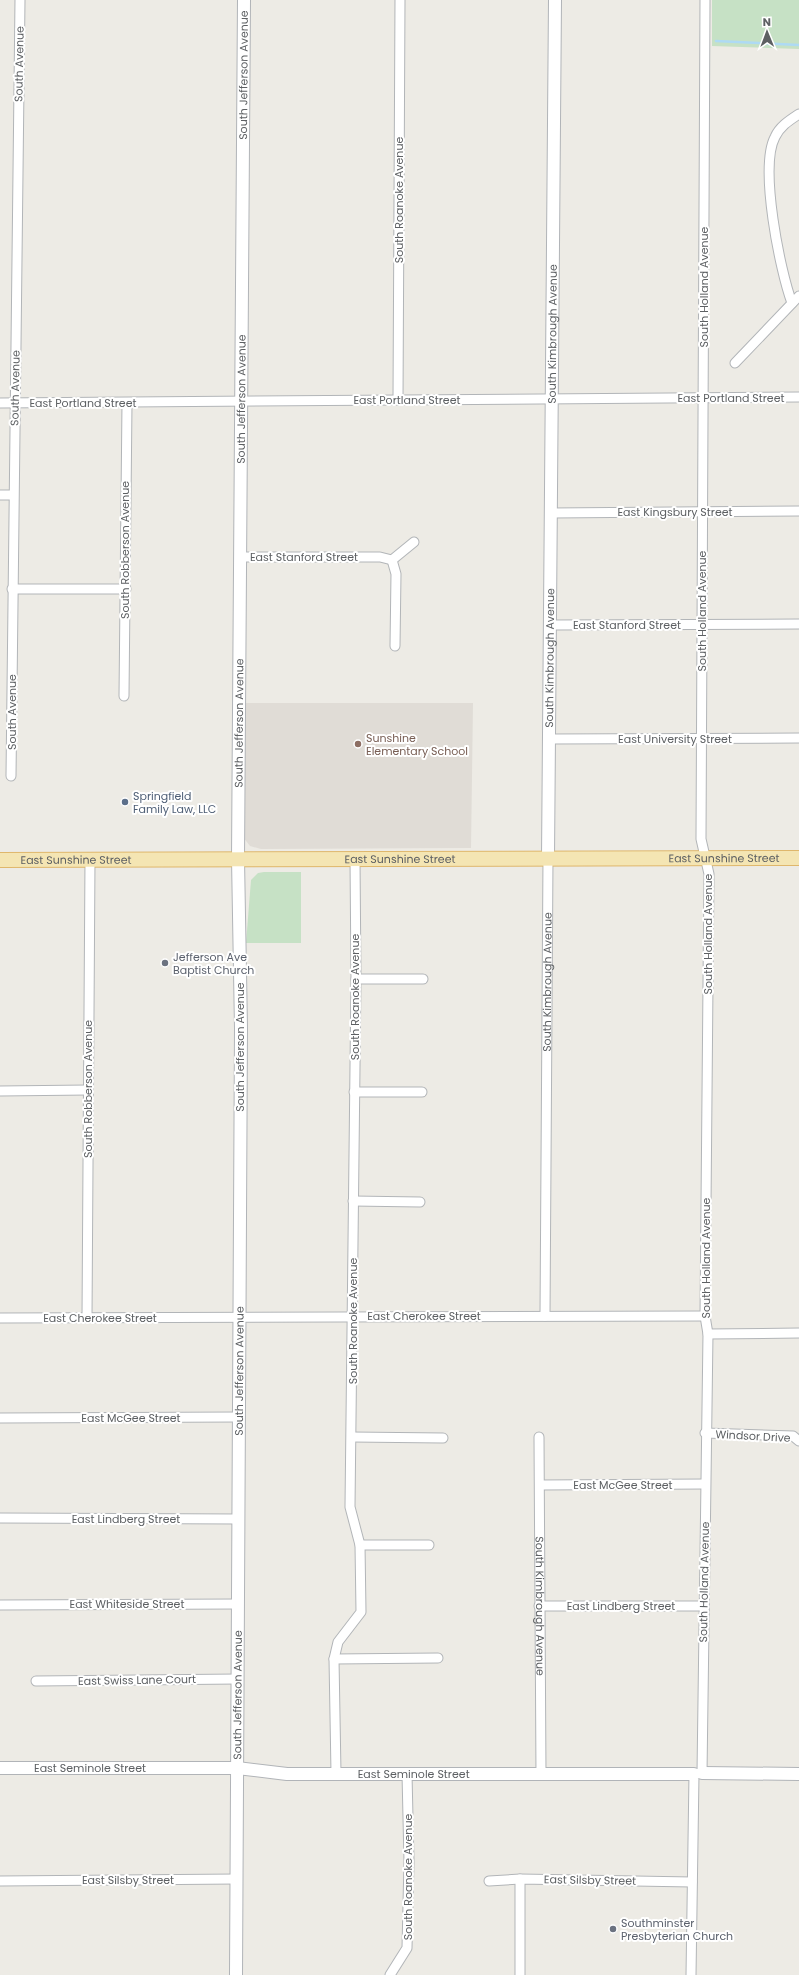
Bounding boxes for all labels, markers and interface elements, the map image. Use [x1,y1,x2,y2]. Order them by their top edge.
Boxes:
street label: South Jefferson Avenue [235,10,252,140]
north arrow [747,12,787,52]
text: N [763,14,771,30]
street label: South Avenue [10,26,28,102]
street label: South Roanoke Avenue [391,137,407,263]
street label: South Holland Avenue [696,226,712,347]
street label: South Kimbrough Avenue [544,264,561,404]
street label: South Jefferson Avenue [233,334,250,464]
street label: South Avenue [6,350,24,426]
street label: East Portland Street [677,390,785,406]
street label: East Portland Street [353,392,461,408]
street label: East Portland Street [29,395,137,411]
street label: South Robberson Avenue [117,481,133,619]
street label: East Kingsbury Street [617,504,733,520]
street label: East Stanford Street [250,549,358,565]
street label: South Holland Avenue [694,550,710,671]
street label: South Kimbrough Avenue [541,588,558,728]
street label: East Stanford Street [573,617,681,633]
street label: South Jefferson Avenue [230,658,247,788]
street label: South Avenue [4,674,20,750]
place label: Sunshine Elementary School [366,730,468,759]
street label: East University Street [618,731,732,747]
marker: Sunshine Elementary School [353,739,363,749]
place label: Springfield Family Law, LLC [133,788,216,817]
marker: Springfield Family Law, LLC [120,797,130,807]
street label: East Sunshine Street [669,850,779,866]
street label: East Sunshine Street [345,851,455,867]
street label: East Sunshine Street [21,852,131,868]
street label: South Holland Avenue [700,873,716,994]
street label: South Kimbrough Avenue [539,912,556,1052]
street label: South Roanoke Avenue [347,934,363,1060]
place label: Jefferson Ave Baptist Church [173,949,254,978]
marker: Jefferson Ave Baptist Church [160,958,170,968]
street label: South Jefferson Avenue [232,982,248,1112]
street label: South Robberson Avenue [80,1020,96,1158]
street label: South Holland Avenue [698,1197,714,1318]
street label: South Roanoke Avenue [345,1258,361,1384]
street label: South Jefferson Avenue [231,1306,248,1436]
street label: East Cherokee Street [367,1308,481,1324]
street label: East Cherokee Street [43,1310,157,1326]
street label: East McGee Street [81,1410,181,1426]
street label: Windsor Drive [715,1426,791,1446]
street label: East McGee Street [573,1477,673,1493]
street label: East Lindberg Street [72,1511,180,1527]
street label: South Holland Avenue [695,1521,713,1643]
street label: South Kimbrough Avenue [532,1536,548,1676]
street label: East Whiteside Street [70,1596,184,1612]
street label: East Lindberg Street [567,1598,675,1614]
street label: South Jefferson Avenue [229,1630,246,1760]
street label: East Swiss Lane Court [78,1671,196,1689]
street label: East Seminole Street [34,1760,146,1776]
street label: East Seminole Street [358,1766,470,1782]
street label: South Roanoke Avenue [400,1814,416,1940]
street label: East Silsby Street [544,1871,636,1889]
street label: East Silsby Street [82,1872,174,1888]
place label: Southminster Presbyterian Church [621,1915,733,1944]
marker: Southminster Presbyterian Church [608,1924,618,1934]

